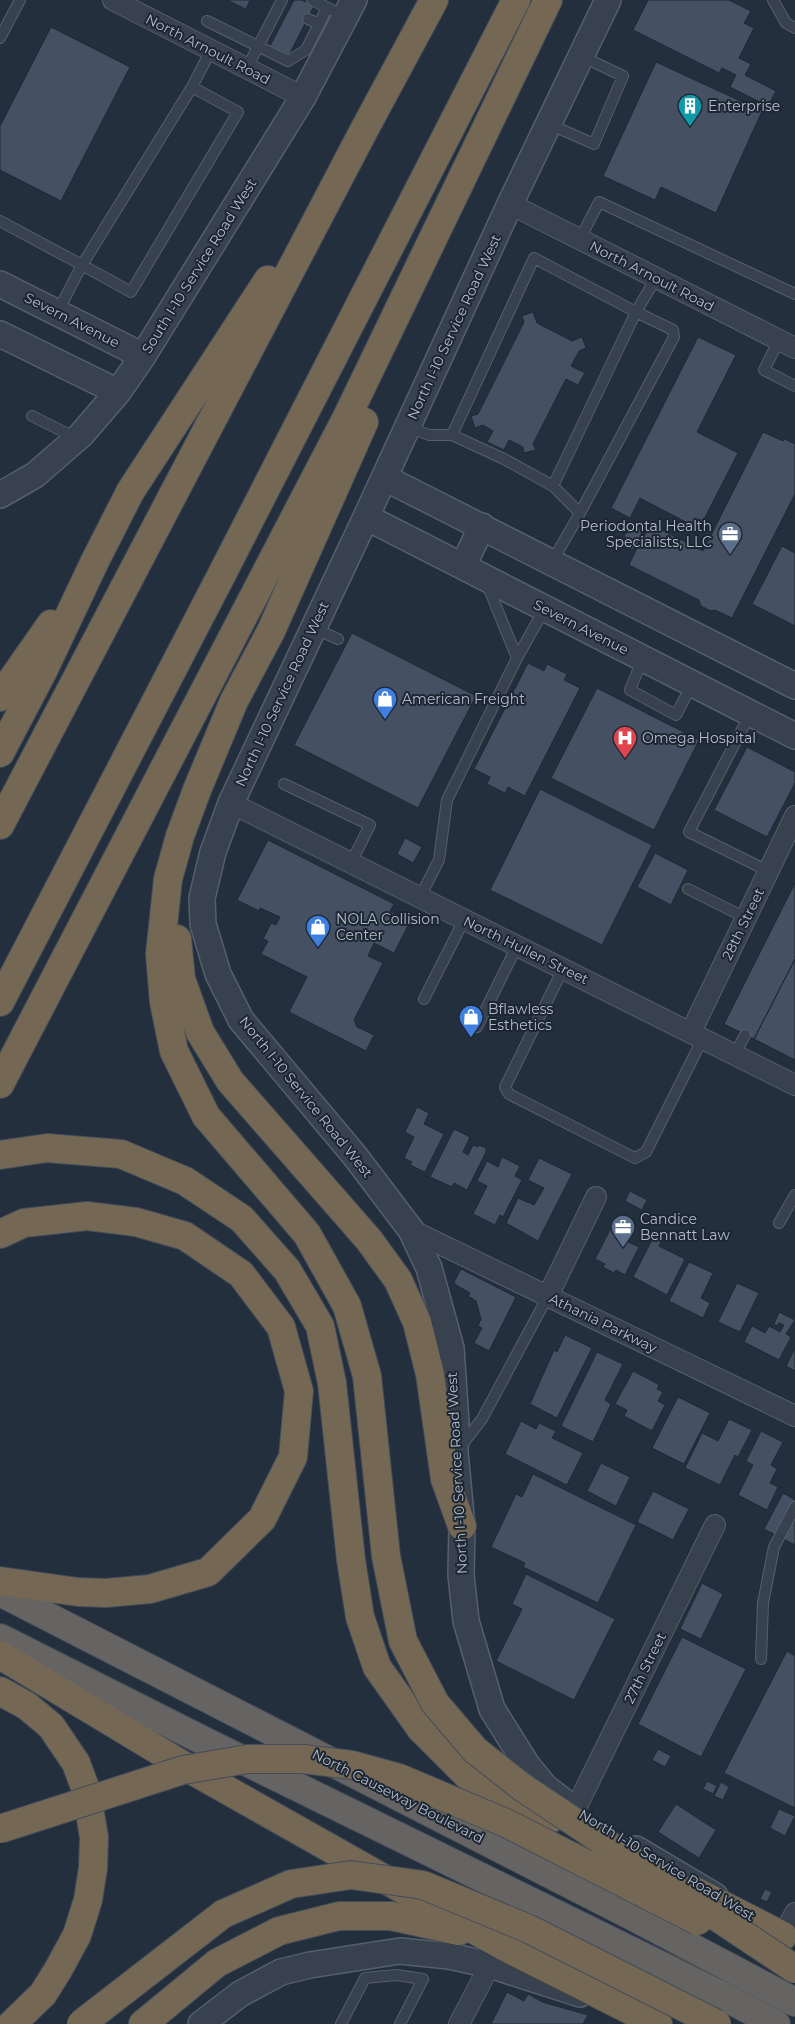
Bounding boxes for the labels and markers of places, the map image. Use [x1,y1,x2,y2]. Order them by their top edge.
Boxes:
building icon: Enterprise [677,93,703,127]
place label: Enterprise [708,97,780,115]
place label: Periodontal Health Specialists, LLC [580,517,712,551]
office icon: Periodontal Health Specialists, LLC [717,521,743,555]
shop icon: American Freight [372,686,398,720]
place label: American Freight [402,690,525,708]
hospital icon: Omega Hospital [612,725,638,759]
place label: Omega Hospital [642,729,756,747]
place label: NOLA Collision Center [336,910,440,944]
shop icon: NOLA Collision Center [305,914,331,948]
place label: Bflawless Esthetics [488,1000,554,1034]
shop icon: Bflawless Esthetics [458,1004,484,1038]
place label: Candice Bennatt Law [640,1210,730,1244]
office icon: Candice Bennatt Law [610,1214,636,1248]

